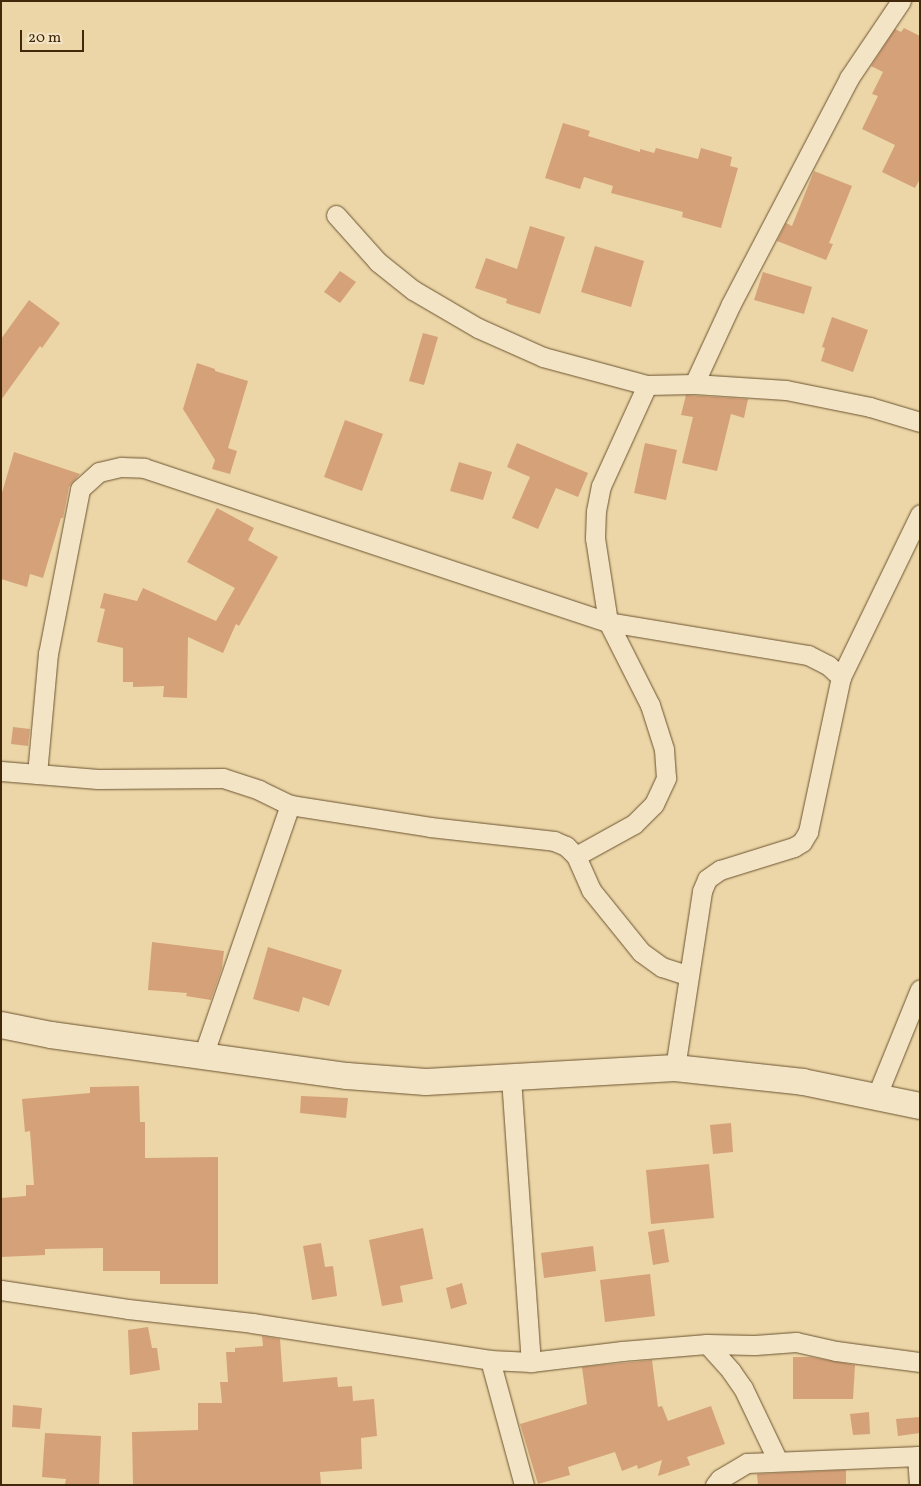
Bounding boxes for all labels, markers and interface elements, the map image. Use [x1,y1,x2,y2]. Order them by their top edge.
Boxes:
scale bar [22,20,86,52]
text: 20 m [28,28,61,49]

